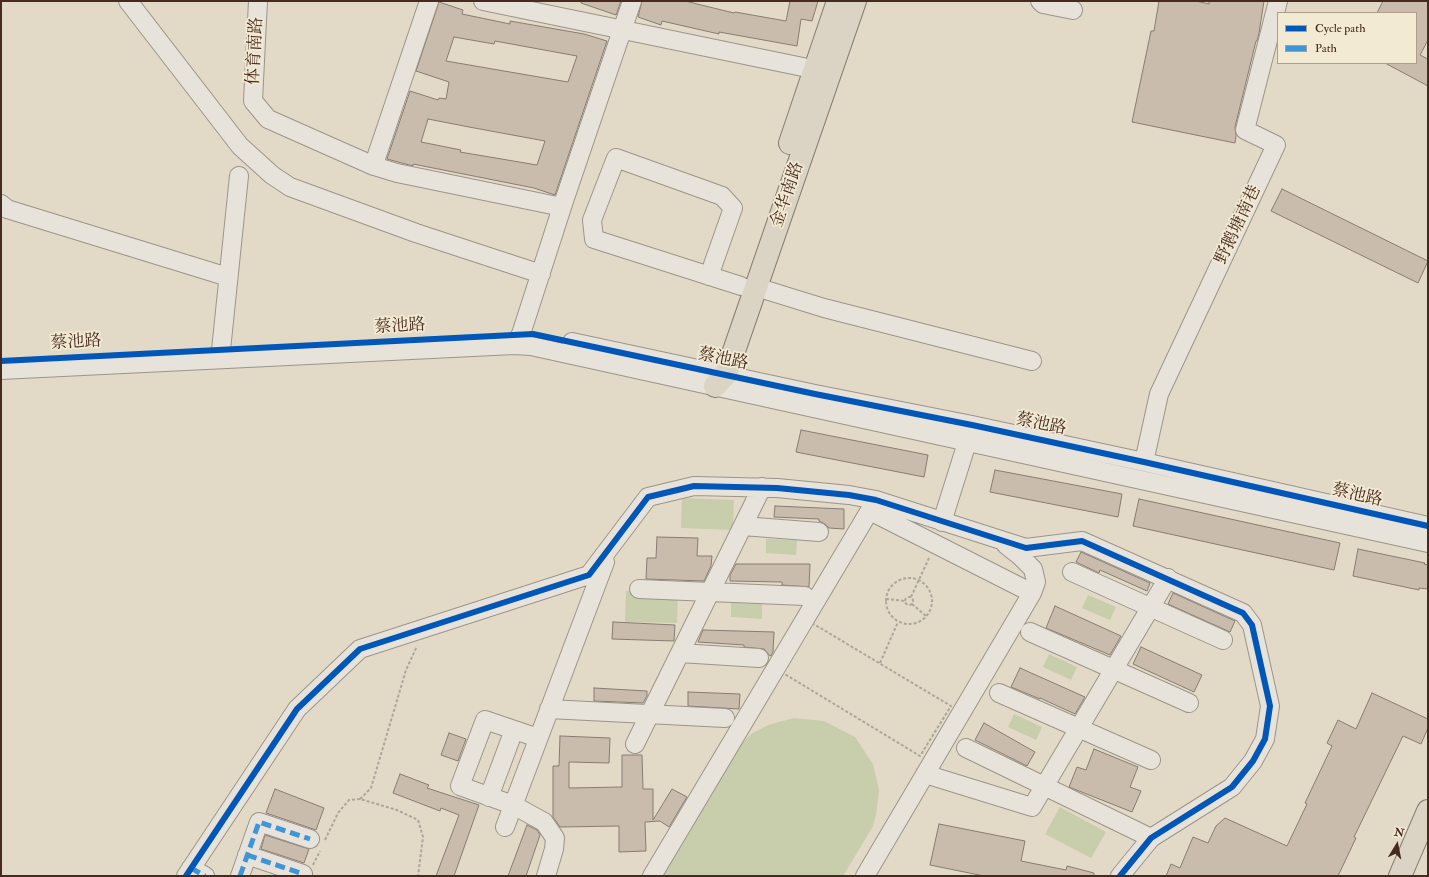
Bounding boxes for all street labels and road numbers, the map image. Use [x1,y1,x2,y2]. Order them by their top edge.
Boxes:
street label: 体育南路 [244,17,268,85]
street label: 金华南路 [767,160,809,230]
street label: 野鹅塘南巷 [1212,182,1266,268]
street label: 蔡池路 [374,315,426,339]
street label: 蔡池路 [50,331,102,355]
street label: 蔡池路 [696,345,750,375]
street label: 蔡池路 [1014,410,1068,440]
street label: 蔡池路 [1330,480,1384,512]

